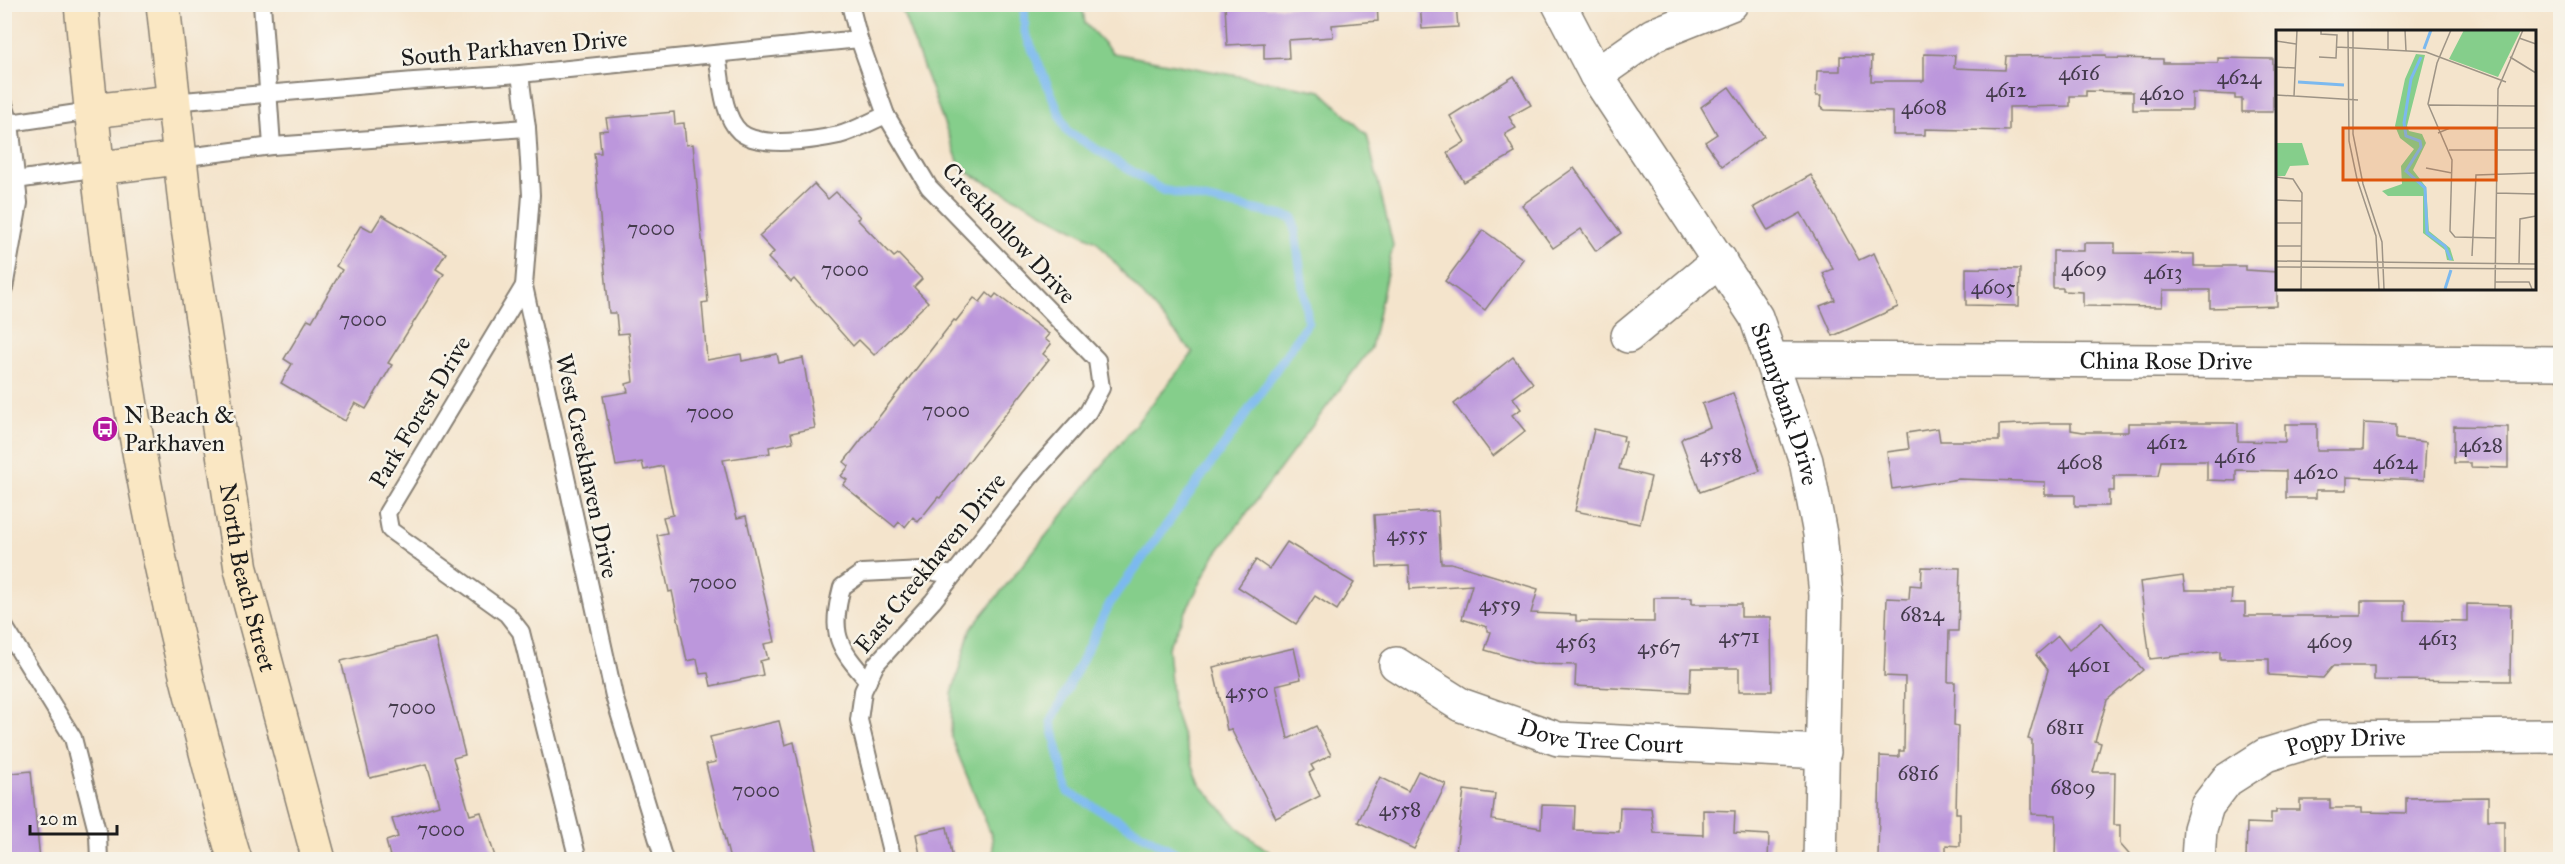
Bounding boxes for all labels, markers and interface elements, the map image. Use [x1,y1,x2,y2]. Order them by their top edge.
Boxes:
street label: South Parkhaven Drive [399,23,629,73]
inset map [2276,30,2535,290]
house number: 4616 [2058,60,2101,86]
house number: 4624 [2217,64,2263,90]
house number: 4612 [1986,77,2027,103]
house number: 4620 [2139,80,2185,106]
house number: 4608 [1901,94,1947,120]
street label: Creekhollow Drive [936,156,1082,310]
house number: 7000 [627,215,675,241]
house number: 7000 [821,256,869,282]
house number: 4609 [2061,256,2107,282]
house number: 4613 [2143,259,2183,285]
house number: 4605 [1971,274,2015,300]
house number: 7000 [339,306,387,332]
street label: Sunnybank Drive [1744,319,1825,488]
street label: Park Forest Drive [363,330,477,494]
street label: China Rose Drive [2079,346,2253,376]
street label: West Creekhaven Drive [549,351,625,581]
house number: 7000 [922,397,970,423]
house number: 7000 [686,399,734,425]
place label: N Beach & Parkhaven [124,400,234,458]
bus stop icon: N Beach & Parkhaven [90,414,120,444]
house number: 4612 [2147,429,2188,455]
house number: 4628 [2459,432,2503,458]
house number: 4558 [1700,442,1742,468]
house number: 4616 [2214,443,2257,469]
house number: 4608 [2057,449,2103,475]
house number: 4624 [2373,449,2419,475]
house number: 4620 [2293,459,2339,485]
street label: East Creekhaven Drive [848,466,1012,660]
street label: North Beach Street [213,481,283,676]
house number: 4555 [1387,521,1428,547]
house number: 7000 [689,569,737,595]
house number: 4559 [1479,591,1521,617]
house number: 6824 [1900,601,1945,627]
house number: 4571 [1719,623,1759,649]
house number: 4613 [2418,625,2458,651]
house number: 4563 [1556,628,1596,654]
house number: 4609 [2307,628,2353,654]
house number: 4567 [1637,634,1681,660]
house number: 4601 [2068,652,2110,678]
house number: 4550 [1225,678,1269,704]
house number: 7000 [388,694,436,720]
street label: Dove Tree Court [1515,711,1685,760]
house number: 6811 [2046,714,2084,740]
street label: Poppy Drive [2282,722,2406,763]
house number: 6816 [1898,760,1940,786]
house number: 6809 [2050,774,2096,800]
house number: 7000 [732,777,780,803]
house number: 4558 [1379,796,1421,822]
scale bar [30,798,117,836]
text: 20 m [39,808,77,830]
house number: 7000 [417,816,465,842]

